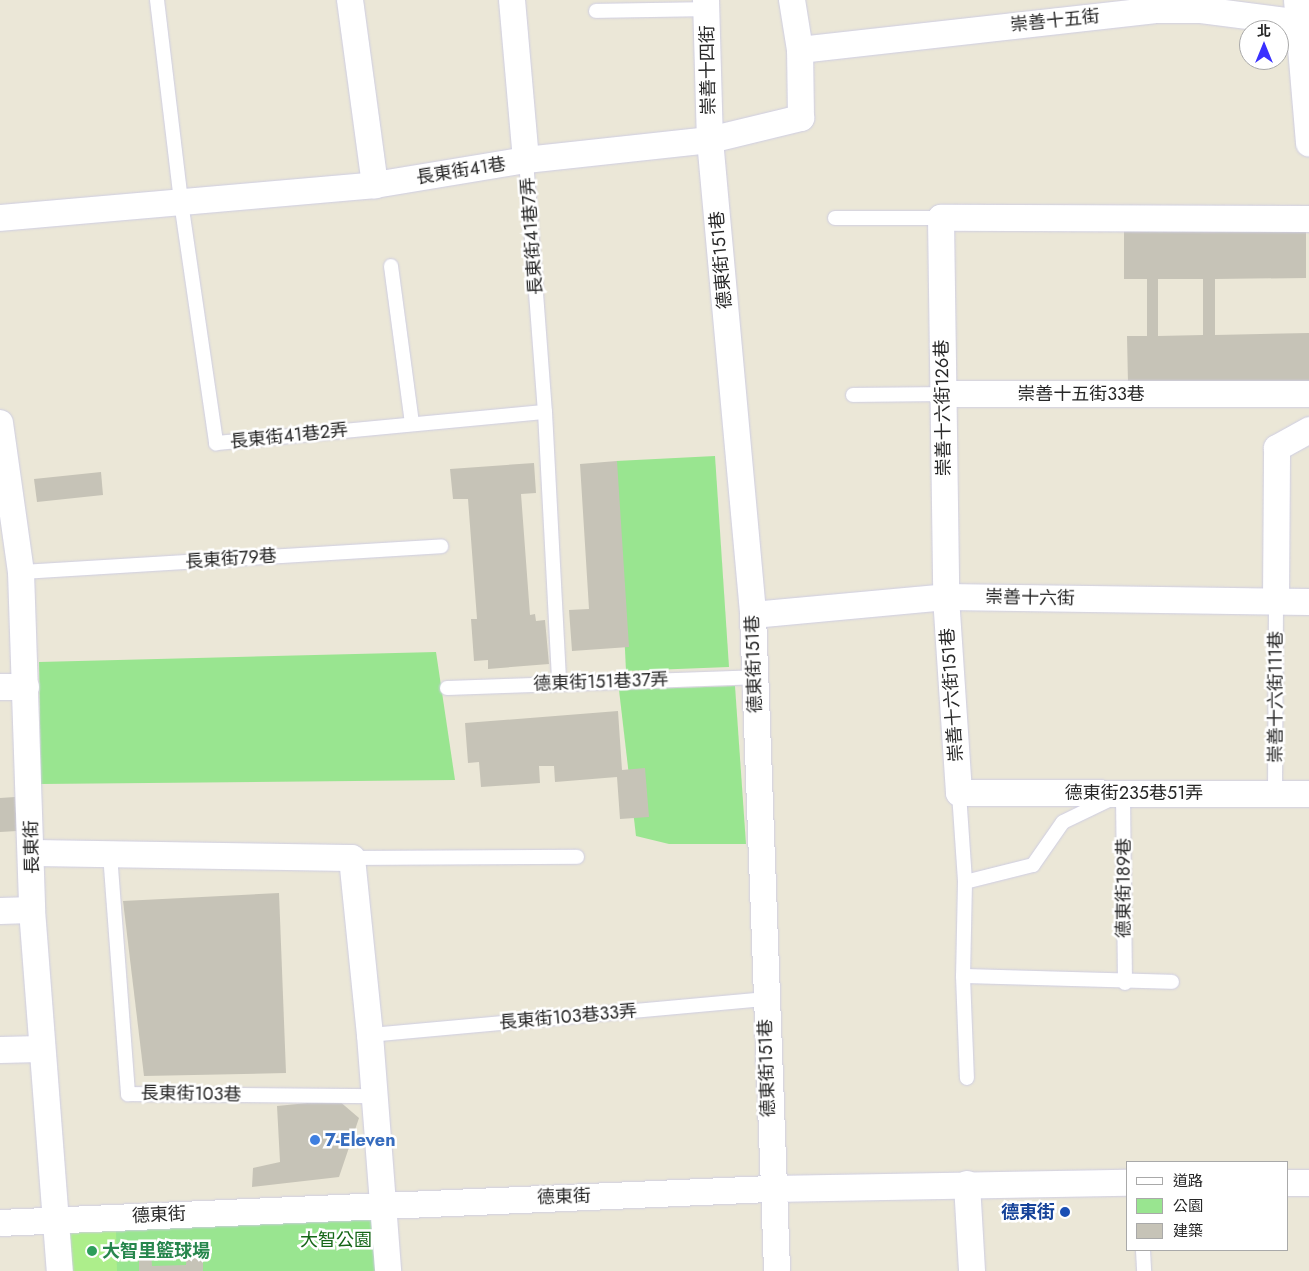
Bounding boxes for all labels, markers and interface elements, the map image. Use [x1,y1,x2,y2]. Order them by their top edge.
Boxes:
street label: 崇善十五街 [1009,6,1101,36]
north arrow [1239,20,1289,70]
text: 北 [1257,21,1271,41]
street label: 崇善十四街 [696,25,720,115]
street label: 長東街41巷 [415,153,507,189]
street label: 長東街41巷7弄 [517,176,547,296]
street label: 德東街151巷 [706,210,736,310]
street label: 崇善十六街126巷 [931,339,955,477]
street label: 崇善十五街33巷 [1017,383,1145,405]
street label: 長東街41巷2弄 [229,419,349,453]
street label: 長東街79巷 [184,545,278,573]
street label: 崇善十六街 [985,586,1075,610]
street label: 德東街151巷 [741,614,767,714]
street label: 崇善十六街151巷 [937,627,967,763]
street label: 崇善十六街111巷 [1265,631,1287,763]
street label: 德東街151巷37弄 [533,669,669,695]
street label: 德東街235巷51弄 [1065,782,1203,804]
street label: 長東街 [21,820,43,874]
street label: 德東街189巷 [1113,838,1135,938]
street label: 長東街103巷33弄 [498,1000,638,1034]
street label: 德東街151巷 [754,1018,780,1118]
street label: 長東街103巷 [140,1082,242,1106]
place label: 7-Eleven [325,1129,395,1151]
marker: 7-Eleven [309,1134,321,1146]
legend [1126,1161,1289,1251]
text: 道路 [1173,1170,1203,1192]
street label: 德東街 [537,1185,591,1209]
text: 公園 [1173,1195,1203,1217]
place label: 德東街 [1001,1201,1055,1223]
street label: 德東街 [131,1203,187,1227]
marker: 德東街 [1059,1206,1071,1218]
text: 建築 [1173,1220,1203,1242]
park label: 大智公園 [300,1229,372,1251]
place label: 大智里籃球場 [102,1240,210,1262]
marker: 大智里籃球場 [86,1245,98,1257]

